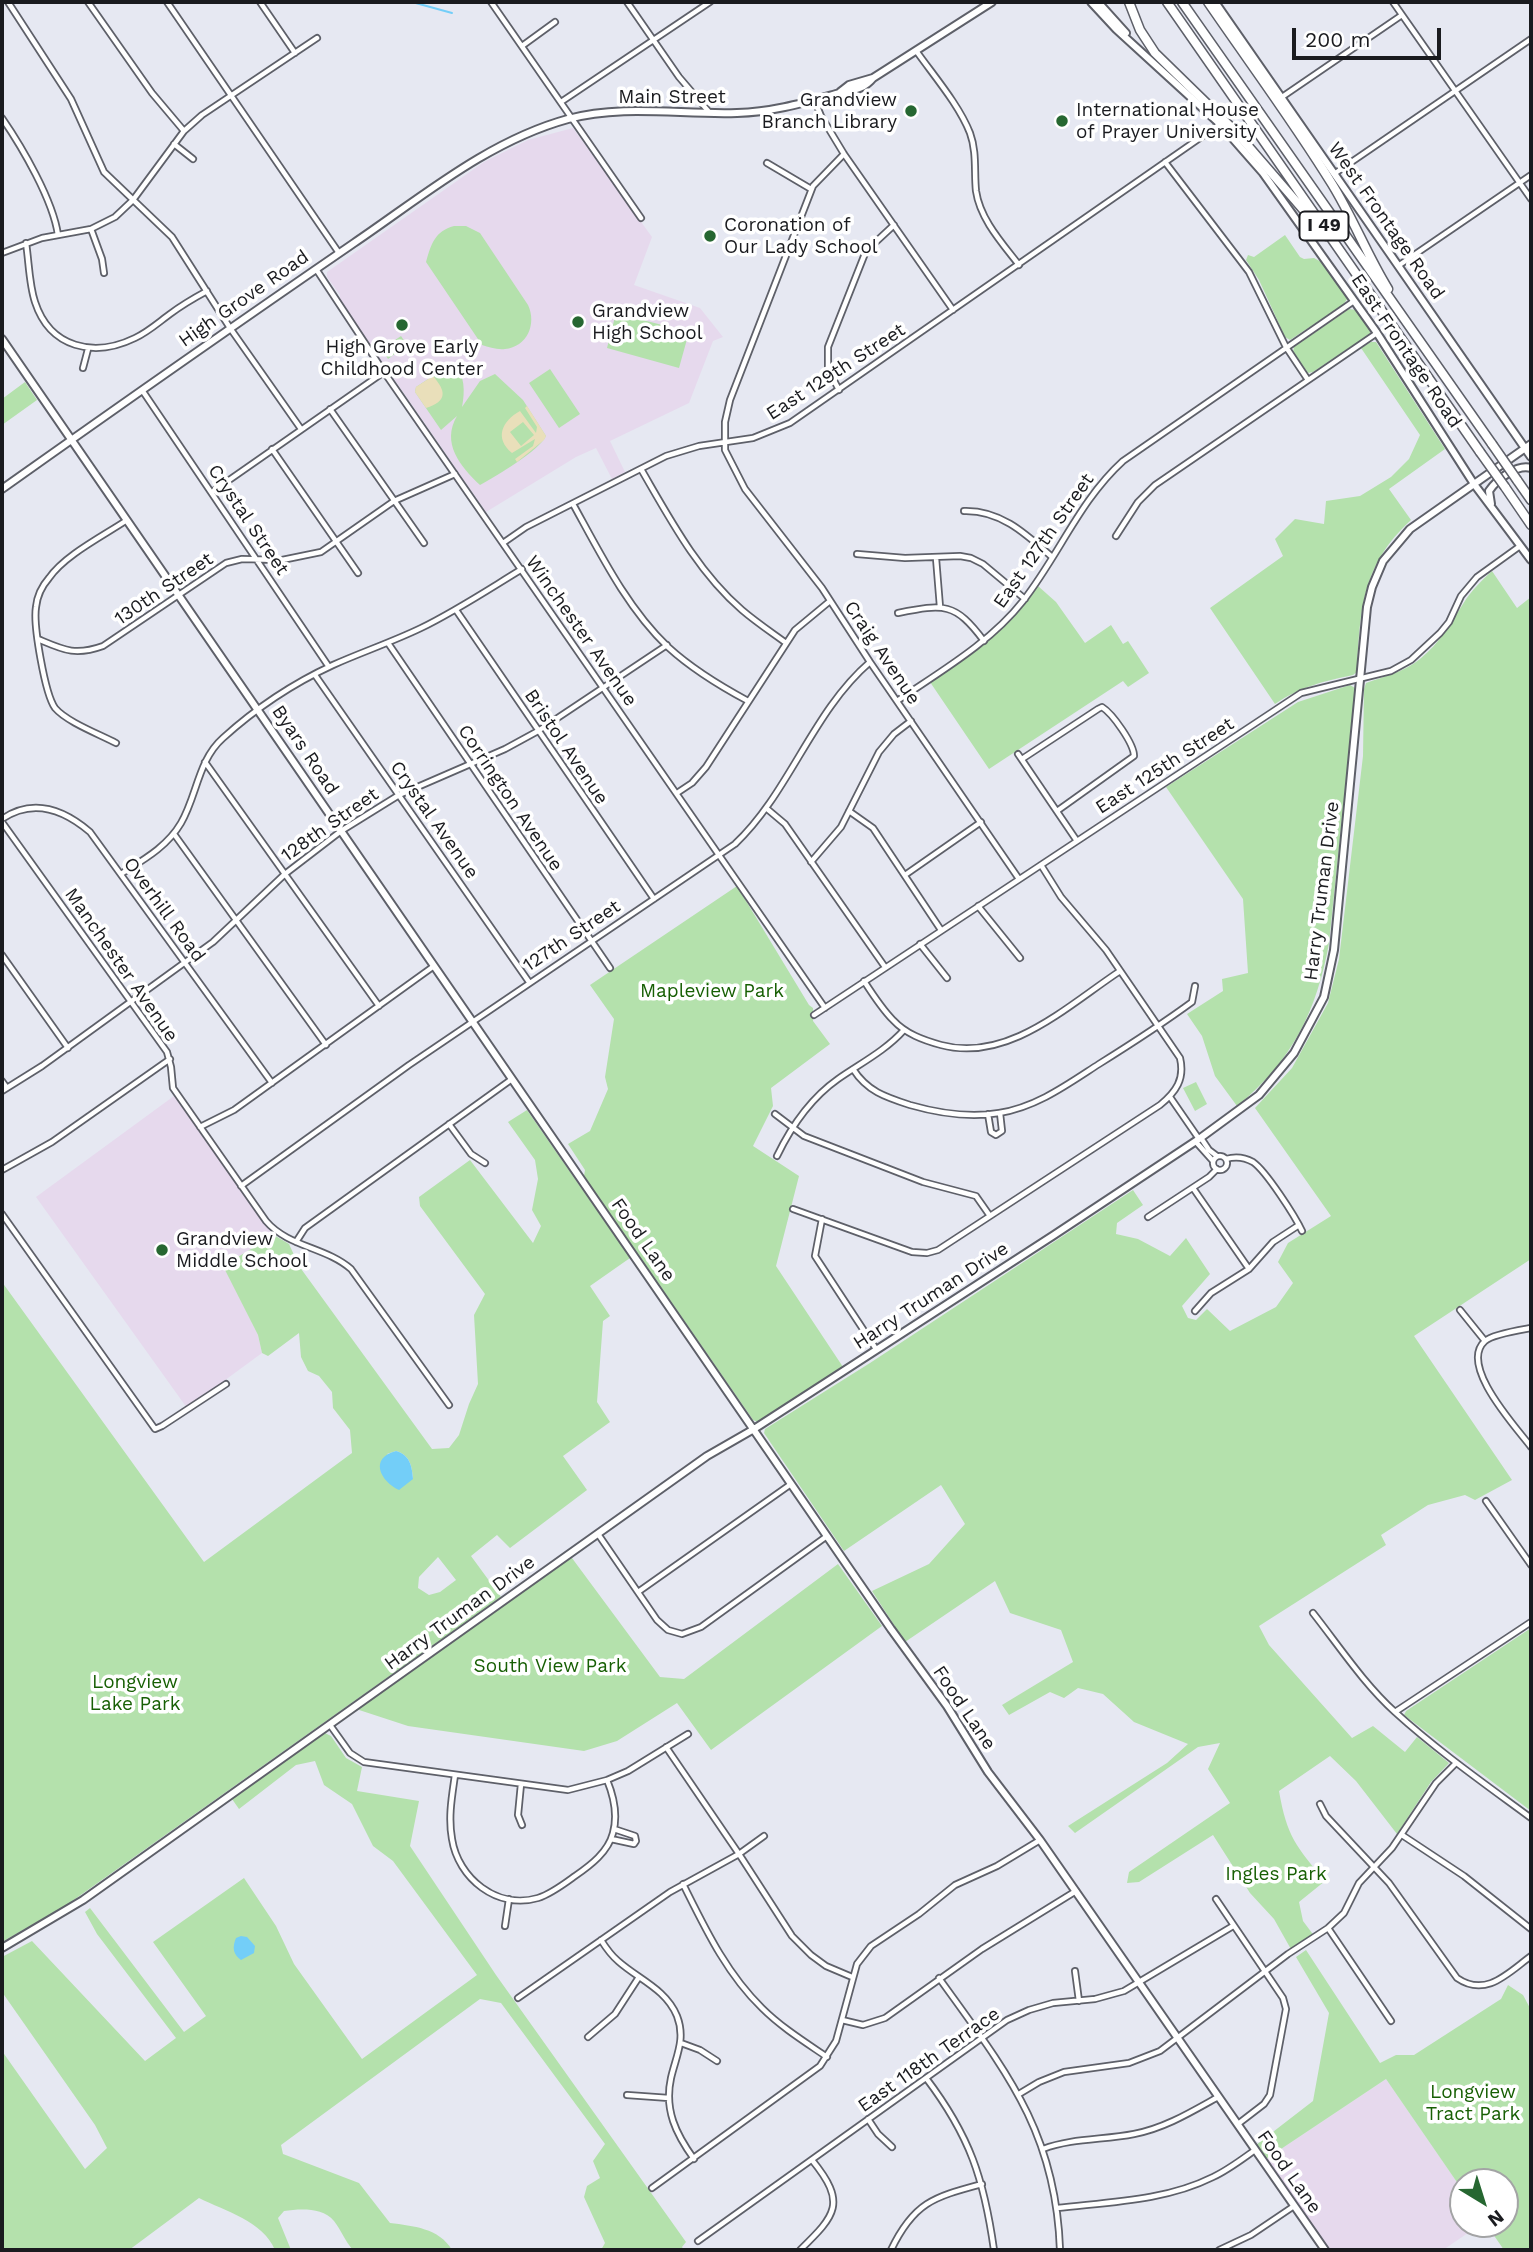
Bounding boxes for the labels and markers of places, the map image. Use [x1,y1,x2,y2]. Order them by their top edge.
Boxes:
place label: Grandview Branch Library [762,89,897,133]
place label: International House of Prayer University [1076,99,1259,143]
marker: Grandview Branch Library [903,103,919,119]
marker: International House of Prayer University [1054,113,1070,129]
place label: Coronation of Our Lady School [724,214,878,258]
marker: Coronation of Our Lady School [702,228,718,244]
place label: Grandview High School [592,300,703,344]
marker: Grandview High School [570,314,586,330]
marker: High Grove Early Childhood Center [394,317,410,333]
place label: High Grove Early Childhood Center [321,336,483,380]
place label: Grandview Middle School [176,1228,308,1272]
marker: Grandview Middle School [154,1242,170,1258]

